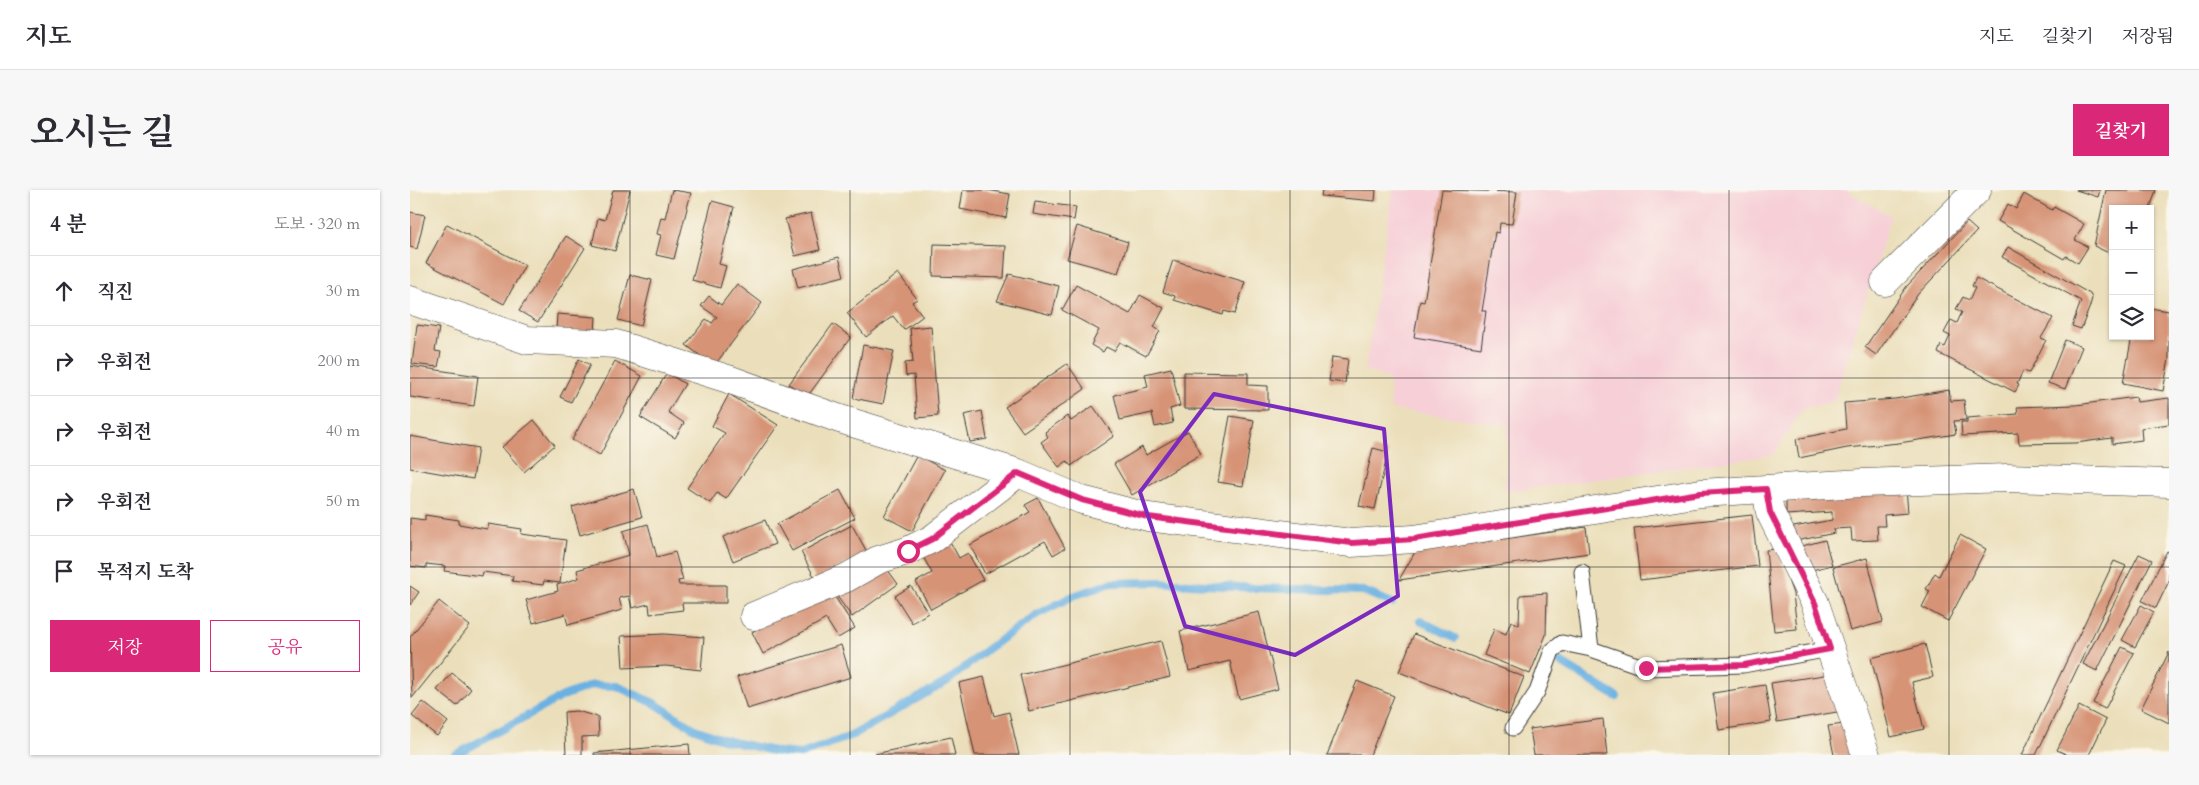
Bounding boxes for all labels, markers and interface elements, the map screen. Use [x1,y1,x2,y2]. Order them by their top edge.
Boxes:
text: 지도 [25,20,71,53]
text: 지도 [1979,24,2014,49]
text: 길찾기 [2042,24,2094,49]
text: 저장됨 [2122,24,2174,49]
button: 길찾기 [2073,104,2169,156]
text: 오시는 길 [30,109,175,157]
map controls [2109,205,2154,340]
button: + [2109,205,2154,250]
text: 4 분 [50,210,87,239]
text: 도보 · 320 m [274,213,360,235]
button: − [2109,250,2154,295]
icon: ahead [50,277,78,305]
text: 직진 [97,279,134,305]
text: 30 m [326,280,360,302]
button: layers [2109,295,2154,340]
icon: right [50,347,78,375]
text: 우회전 [97,349,152,375]
text: 200 m [318,350,360,372]
icon: right [50,417,78,445]
text: 우회전 [97,419,152,445]
text: 40 m [326,420,360,442]
icon: right [50,487,78,515]
text: 우회전 [97,489,152,515]
text: 50 m [326,490,360,512]
route start [897,540,920,563]
icon: arrive [50,557,78,585]
text: 목적지 도착 [97,559,194,585]
button: 저장 [50,620,200,672]
button: 공유 [210,620,360,672]
route end [1635,657,1658,680]

